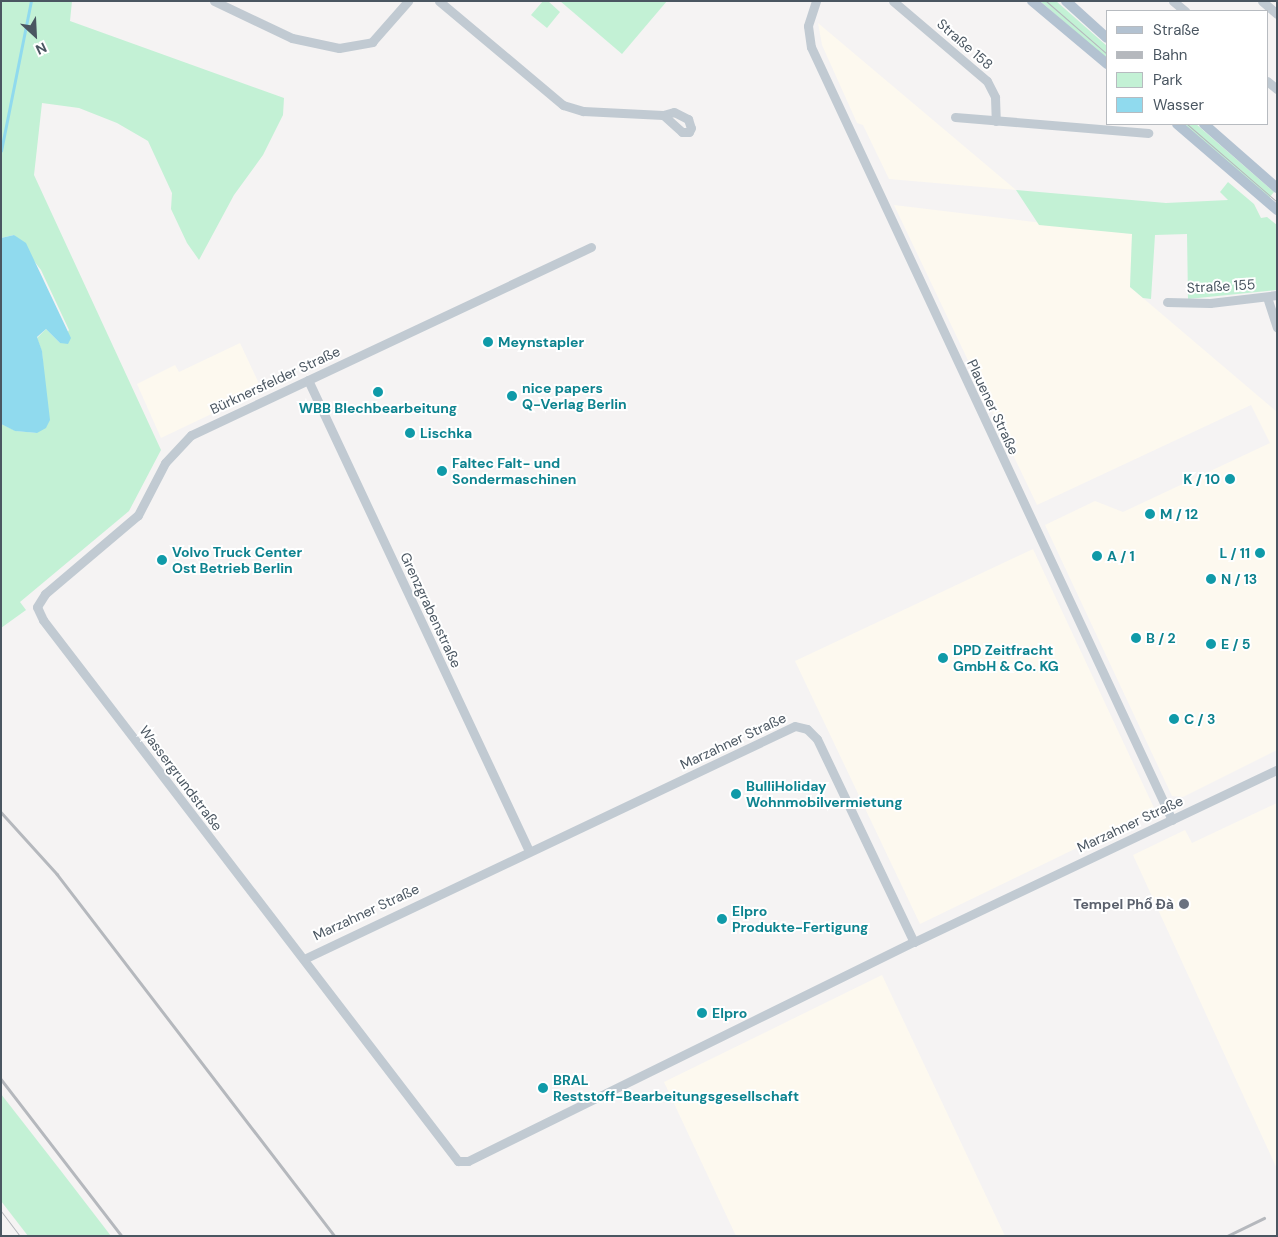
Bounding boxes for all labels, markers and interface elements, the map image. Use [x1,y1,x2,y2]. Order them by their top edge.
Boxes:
north arrow [10,10,60,60]
legend [1106,10,1268,125]
street label: Straße 158 [934,15,996,73]
text: Straße [1153,20,1200,40]
text: N [33,38,50,59]
text: Bahn [1153,45,1187,65]
text: Park [1153,70,1183,90]
text: Wasser [1153,95,1204,115]
street label: Straße 155 [1186,276,1256,296]
place label: Meynstapler [498,334,584,350]
marker: Meynstapler [482,336,494,348]
street label: Bürknersfelder Straße [207,342,343,418]
street label: Plauener Straße [964,357,1022,457]
place label: nice papers Q-Verlag Berlin [522,380,627,412]
marker: WBB Blechbearbeitung [372,386,384,398]
marker: nice papers Q-Verlag Berlin [506,390,518,402]
place label: WBB Blechbearbeitung [299,400,457,416]
place label: Lischka [420,425,472,441]
marker: Lischka [404,427,416,439]
place label: Faltec Falt- und Sondermaschinen [452,455,576,488]
marker: Faltec Falt- und Sondermaschinen [436,465,448,477]
place label: K / 10 [1183,471,1220,487]
marker: K / 10 [1224,473,1236,485]
place label: M / 12 [1160,506,1198,522]
marker: M / 12 [1144,508,1156,520]
place label: Volvo Truck Center Ost Betrieb Berlin [172,544,302,576]
place label: L / 11 [1219,545,1250,561]
marker: L / 11 [1254,547,1266,559]
place label: A / 1 [1107,548,1135,564]
street label: Grenzgrabenstraße [397,550,465,670]
marker: A / 1 [1091,550,1103,562]
marker: Volvo Truck Center Ost Betrieb Berlin [156,554,168,566]
place label: N / 13 [1221,571,1257,587]
marker: N / 13 [1205,573,1217,585]
place label: B / 2 [1146,630,1176,646]
marker: B / 2 [1130,632,1142,644]
place label: E / 5 [1221,636,1250,652]
marker: E / 5 [1205,638,1217,650]
place label: DPD Zeitfracht GmbH & Co. KG [953,642,1059,674]
marker: DPD Zeitfracht GmbH & Co. KG [937,652,949,664]
street label: Marzahner Straße [677,709,789,773]
place label: C / 3 [1184,711,1215,727]
marker: C / 3 [1168,713,1180,725]
street label: Wassergrundstraße [136,722,226,834]
place label: BulliHoliday Wohnmobilvermietung [746,778,903,810]
marker: BulliHoliday Wohnmobilvermietung [730,788,742,800]
street label: Marzahner Straße [1074,792,1186,856]
street label: Marzahner Straße [310,880,422,944]
place label: Tempel Phổ Đà [1073,896,1174,912]
marker: Tempel Phổ Đà [1178,898,1190,910]
place label: Elpro Produkte-Fertigung [732,903,868,936]
marker: Elpro Produkte-Fertigung [716,913,728,925]
place label: Elpro [712,1005,747,1021]
marker: Elpro [696,1007,708,1019]
place label: BRAL Reststoff-Bearbeitungsgesellschaft [553,1072,799,1104]
marker: BRAL Reststoff-Bearbeitungsgesellschaft [537,1082,549,1094]

